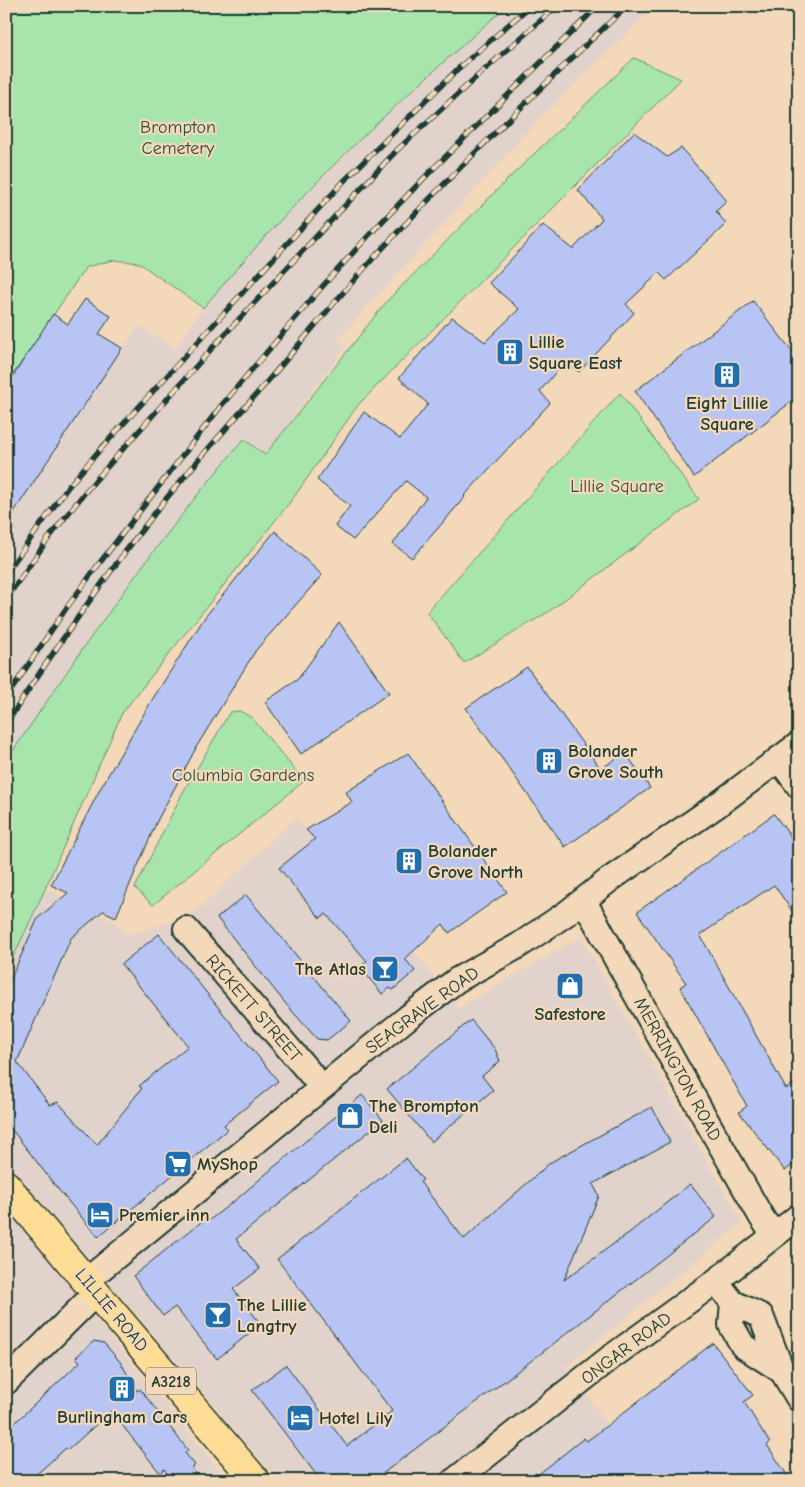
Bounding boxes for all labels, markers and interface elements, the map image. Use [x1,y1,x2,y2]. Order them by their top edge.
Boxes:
park label: Brompton Cemetery [140,117,216,159]
place label: Lillie Square East [529,332,623,374]
building icon: Lillie Square East [495,337,525,367]
building icon: Eight Lillie Square [712,360,742,390]
place label: Eight Lillie Square [686,393,768,435]
park label: Lillie Square [570,476,664,497]
place label: Bolander Grove South [568,741,663,783]
building icon: Bolander Grove South [534,746,564,776]
park label: Columbia Gardens [172,765,314,786]
place label: Bolander Grove North [428,841,523,883]
building icon: Bolander Grove North [394,846,424,876]
street label: RICKETT STREET [201,950,306,1067]
bar icon: The Atlas [370,954,400,984]
place label: The Atlas [295,959,366,980]
street label: SEAGRAVE ROAD [361,962,483,1059]
shop icon: Safestore [555,971,585,1001]
street label: MERRINGTON ROAD [629,994,726,1145]
place label: Safestore [534,1004,606,1025]
place label: The Brompton Deli [369,1096,479,1138]
shop icon: The Brompton Deli [335,1101,365,1131]
supermarket icon: MyShop [163,1149,193,1179]
place label: MyShop [197,1154,258,1175]
hotel icon: Premier inn [85,1200,115,1230]
place label: Premier inn [119,1205,210,1226]
street label: LILLIE ROAD [71,1264,152,1356]
place label: The Lillie Langtry [237,1295,307,1337]
bar icon: The Lillie Langtry [203,1300,233,1330]
street label: ONGAR ROAD [577,1308,676,1389]
road number: A3218 [146,1368,196,1394]
building icon: Burlingham Cars [107,1374,137,1404]
hotel icon: Hotel Lily [285,1403,315,1433]
place label: Burlingham Cars [57,1407,187,1428]
place label: Hotel Lily [319,1408,393,1429]

